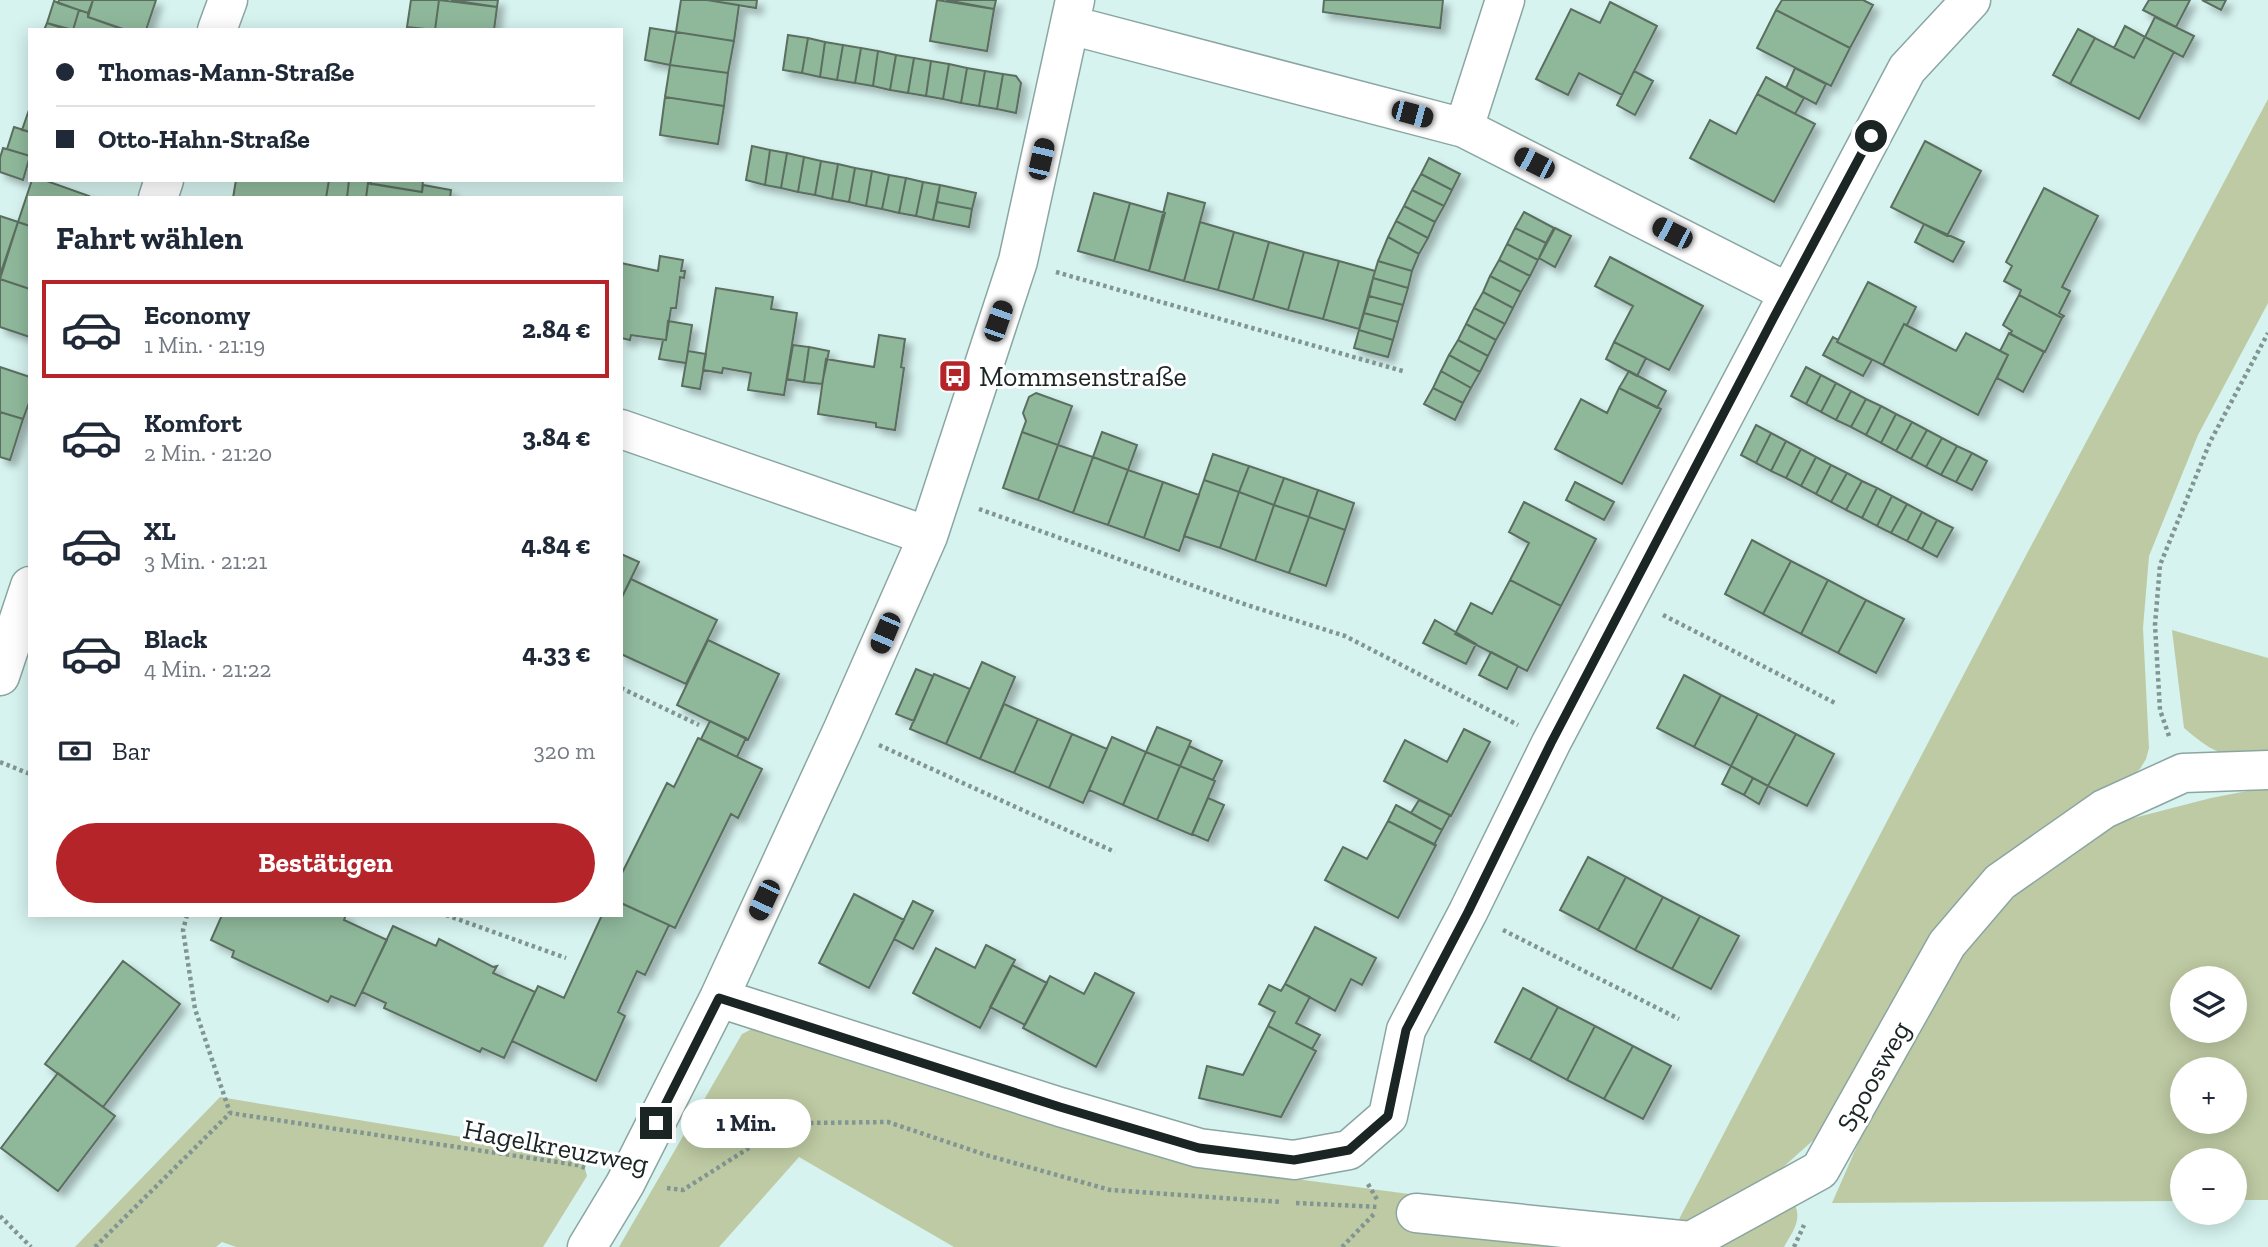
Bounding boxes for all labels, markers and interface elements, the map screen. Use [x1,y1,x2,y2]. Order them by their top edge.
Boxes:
text: Thomas-Mann-Straße [98,56,354,88]
car [1389,98,1436,130]
route start [1855,120,1887,152]
text: Otto-Hahn-Straße [98,123,310,155]
car [1027,136,1056,182]
car [1511,144,1558,182]
car [1649,214,1696,252]
text: Fahrt wählen [56,219,243,257]
icon: car [60,298,123,361]
car [982,298,1015,344]
text: Economy [144,299,250,331]
text: 2.84 € [522,313,591,345]
text: 1 Min. · 21:19 [144,331,265,359]
bus stop icon: Mommsenstraße [936,357,974,395]
place label: Mommsenstraße [979,360,1187,393]
icon: car [60,406,123,469]
text: Komfort [144,407,242,439]
text: 3.84 € [522,421,591,453]
text: 2 Min. · 21:20 [144,439,272,467]
icon: car [60,514,123,577]
text: XL [144,515,176,547]
text: 4.84 € [521,529,591,561]
text: 3 Min. · 21:21 [144,547,267,575]
car [868,610,903,656]
icon: car [60,622,123,685]
text: Black [144,623,207,655]
text: 4.33 € [522,637,591,669]
text: 4 Min. · 21:22 [144,655,271,683]
icon: cash [56,732,94,770]
text: Bar [112,735,151,767]
text: 320 m [534,737,595,765]
button: Bestätigen [56,823,595,903]
car [746,877,783,923]
map controls [2170,966,2247,1225]
button: layers [2170,966,2247,1043]
street label: Spoosweg [1830,1015,1917,1137]
button: + [2170,1057,2247,1134]
callout: 1 Min. [680,1098,810,1148]
route end [640,1107,672,1139]
text: 1 Min. [716,1109,776,1137]
street label: Hagelkreuzweg [460,1112,651,1181]
button: − [2170,1148,2247,1225]

